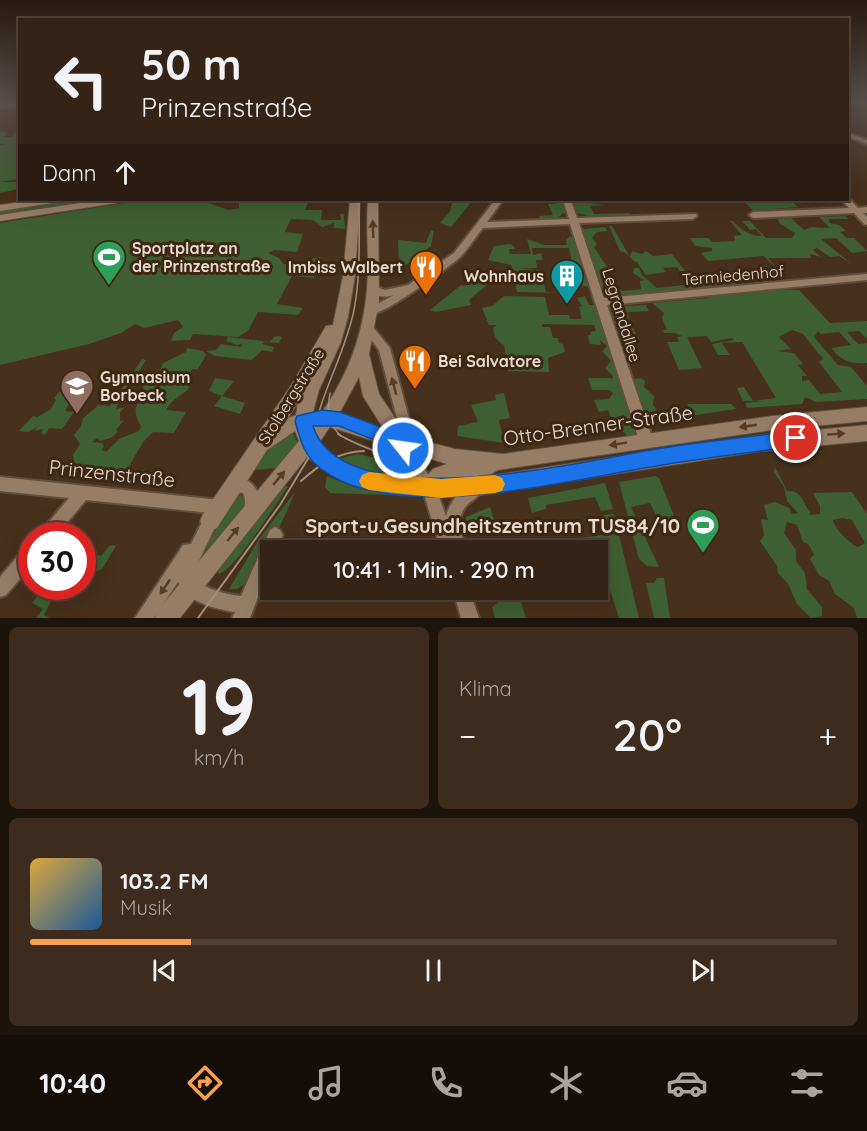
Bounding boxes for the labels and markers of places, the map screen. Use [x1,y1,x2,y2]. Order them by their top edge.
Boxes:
place label: Sportplatz an der Prinzenstraße [132,238,271,276]
sports icon: Sportplatz an der Prinzenstraße [91,239,127,286]
restaurant icon: Imbiss Walbert [408,249,444,296]
place label: Imbiss Walbert [288,257,403,277]
building icon: Wohnhaus [549,258,585,305]
place label: Wohnhaus [464,266,544,286]
restaurant icon: Bei Salvatore [397,343,433,390]
place label: Bei Salvatore [438,351,541,371]
place label: Gymnasium Borbeck [100,367,191,405]
school or university icon: Gymnasium Borbeck [59,368,95,415]
pin [770,412,821,463]
sports icon: Sport-u.Gesundheitszentrum TUS84/10 [685,507,721,554]
place label: Sport-u.Gesundheitszentrum TUS84/10 [305,513,680,538]

